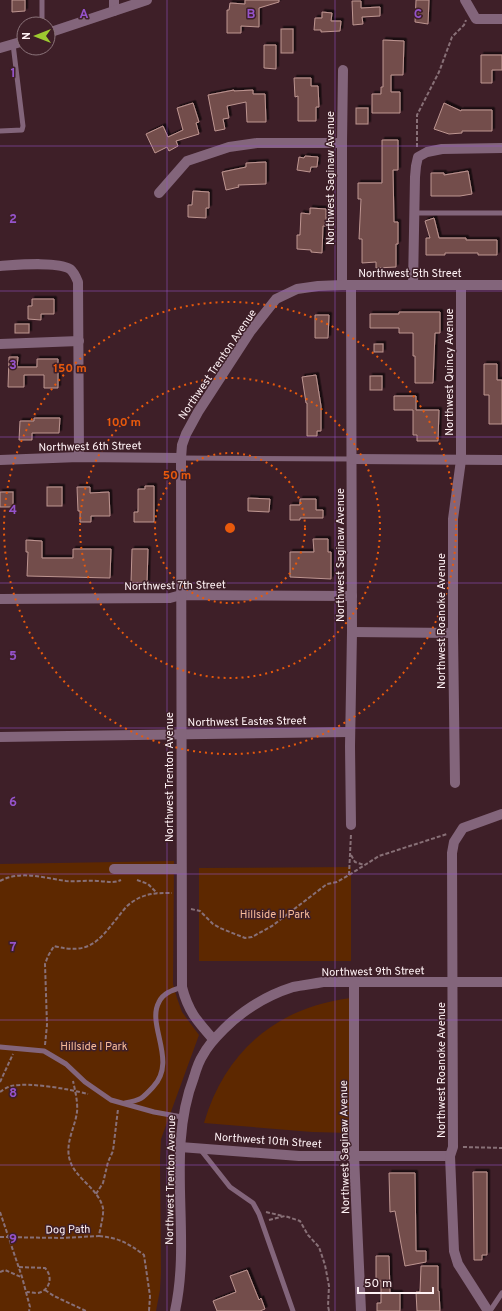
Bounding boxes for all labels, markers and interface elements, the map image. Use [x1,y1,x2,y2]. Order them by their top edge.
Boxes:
text: A [79,7,89,23]
text: B [247,7,256,23]
text: C [414,7,422,23]
north arrow [16,16,56,56]
text: N [20,32,34,40]
text: 1 [10,66,16,82]
street label: Northwest Saginaw Avenue [324,111,338,245]
text: 2 [9,212,17,228]
street label: Northwest 5th Street [358,267,462,281]
street label: Northwest Trenton Avenue [176,307,260,422]
street label: Northwest Quincy Avenue [443,308,457,436]
text: 3 [9,358,17,374]
text: 150 m [53,361,87,377]
text: 100 m [107,415,141,431]
street label: Northwest 6th Street [38,439,142,455]
text: 50 m [163,468,191,484]
street label: Northwest Saginaw Avenue [334,488,348,622]
text: 4 [9,503,17,519]
centre of rings [223,521,237,535]
street label: Northwest Roanoke Avenue [435,553,449,689]
street label: Northwest 7th Street [124,578,226,594]
text: 5 [9,649,17,665]
street label: Northwest Trenton Avenue [163,712,177,842]
street label: Northwest Eastes Street [187,714,307,730]
text: 6 [9,795,17,811]
park label: Hillside II Park [240,908,310,922]
text: 7 [10,940,17,956]
street label: Northwest 9th Street [321,964,425,980]
street label: Northwest Roanoke Avenue [435,1002,449,1138]
park label: Hillside I Park [60,1040,128,1054]
street label: Northwest Saginaw Avenue [337,1080,353,1214]
text: 8 [9,1086,17,1102]
street label: Northwest Trenton Avenue [163,1115,179,1245]
street label: Northwest 10th Street [214,1130,322,1152]
street label: Dog Path [45,1223,91,1237]
text: 9 [9,1232,17,1248]
scale bar [358,1269,433,1295]
text: 50 m [364,1276,392,1292]

